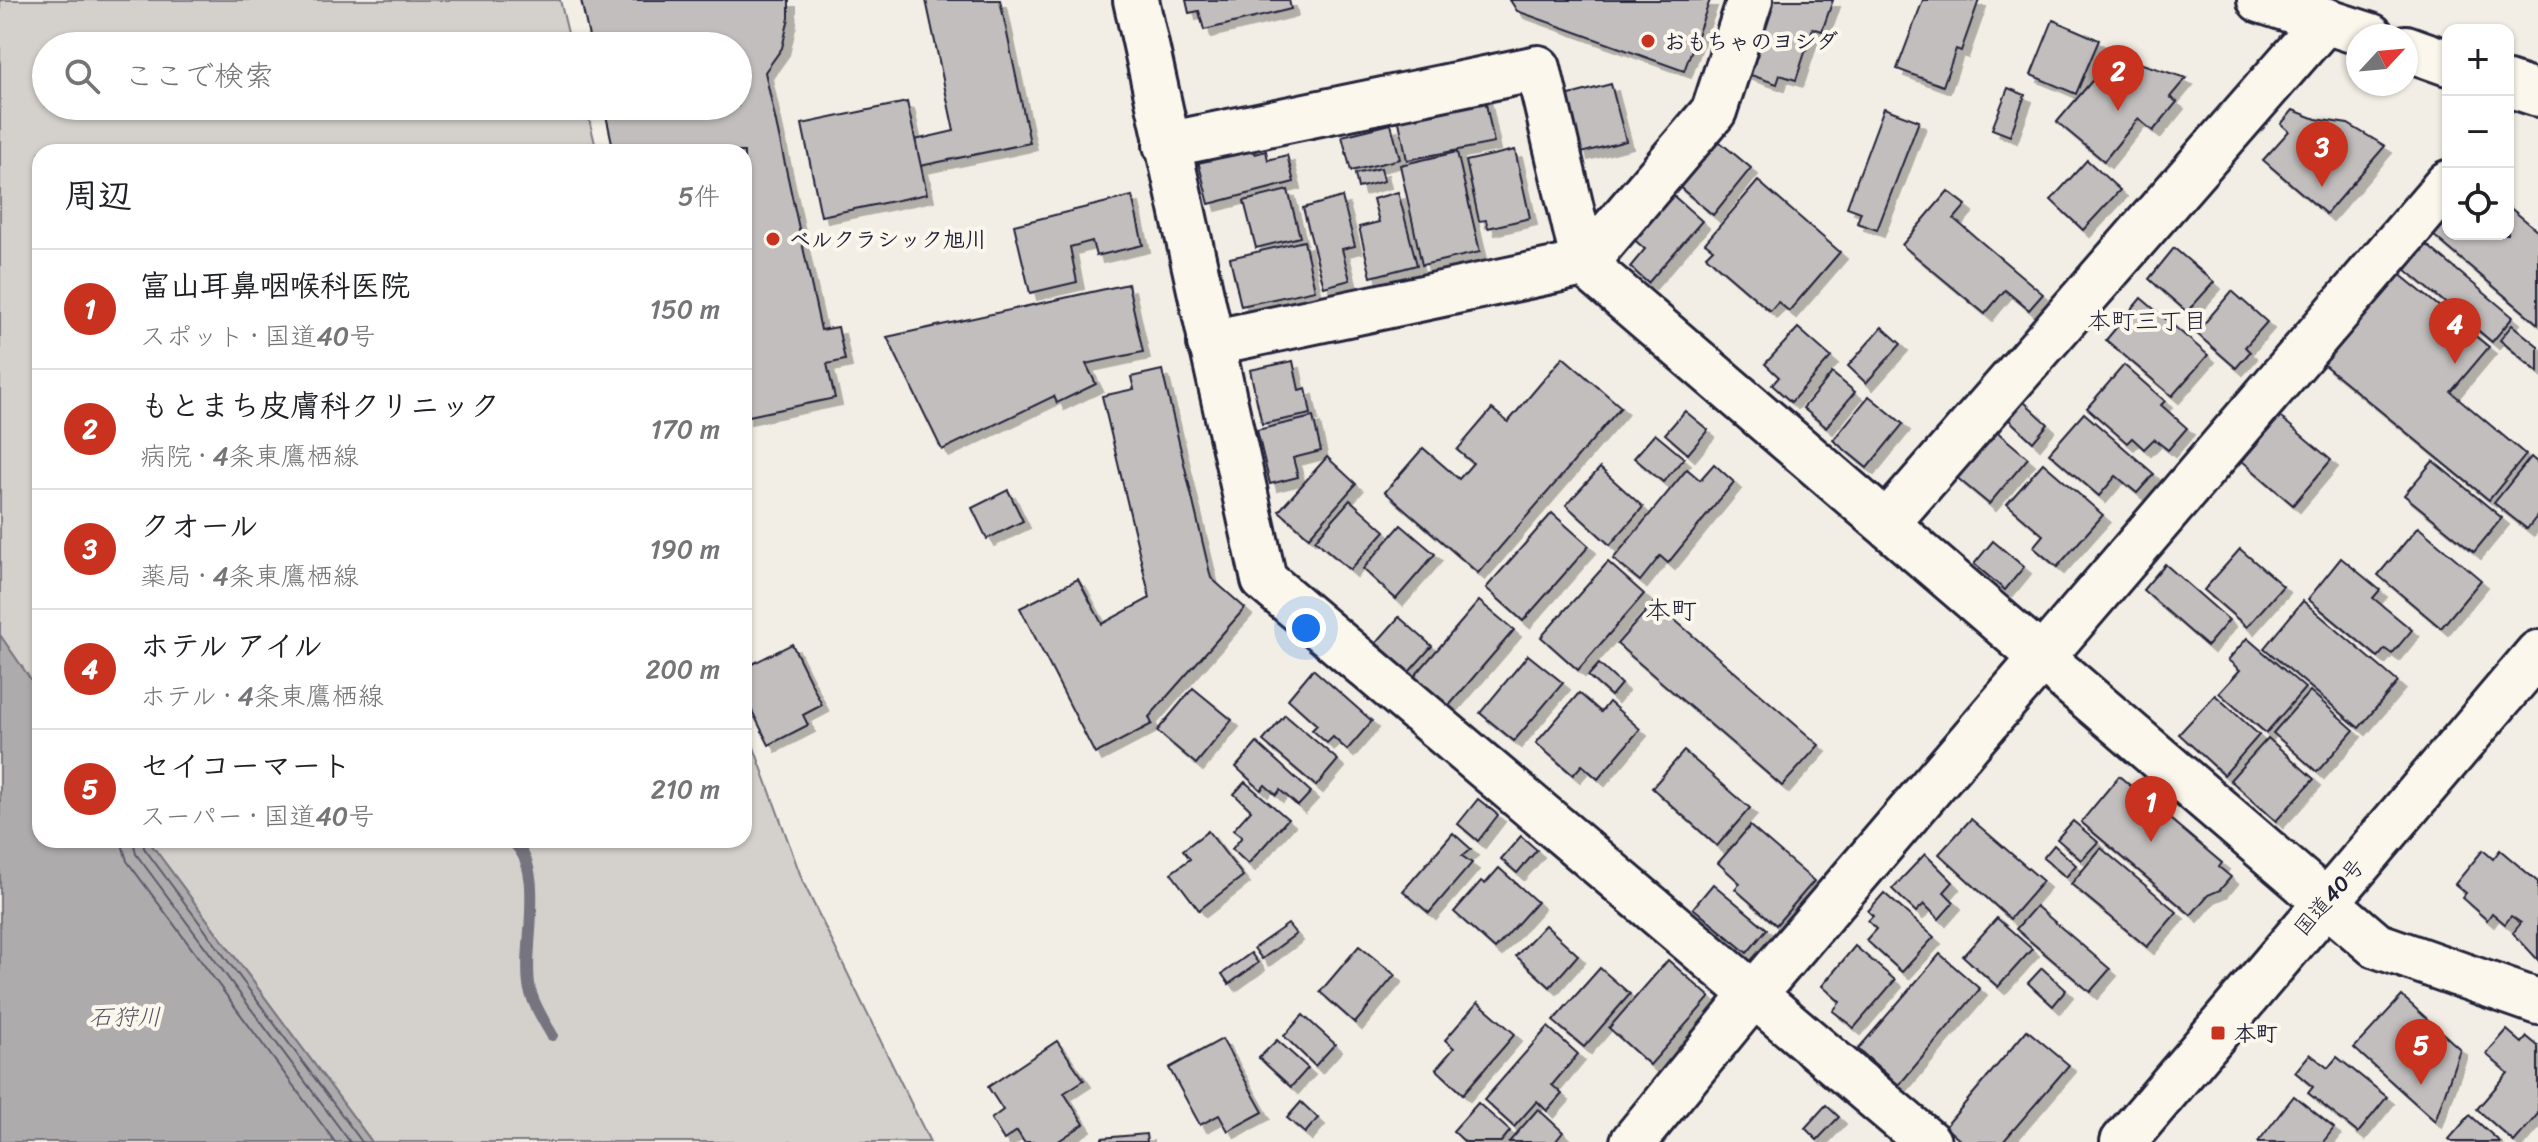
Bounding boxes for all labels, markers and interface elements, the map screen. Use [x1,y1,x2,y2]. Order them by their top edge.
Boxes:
place label: おもちゃのヨシダ [1664,22,1838,61]
north arrow [2346,24,2418,96]
map controls [2442,24,2514,240]
button: + [2442,24,2514,96]
search box [32,32,752,120]
marker: おもちゃのヨシダ [1639,32,1657,50]
pin: 2 [2092,45,2144,111]
text: ここで検索 [124,49,274,103]
icon: search [60,54,104,98]
button: − [2442,96,2514,168]
pin: 3 [2296,121,2348,187]
text: 周辺 [64,166,132,226]
button: locate [2442,168,2514,240]
text: 5件 [678,173,720,219]
place label: ベルクラシック旭川 [789,220,987,259]
marker: ベルクラシック旭川 [764,230,782,248]
text: 富山耳鼻咽喉科医院 [140,259,410,313]
text: 1 [84,286,96,332]
text: 150 m [650,286,720,332]
pin: 4 [2429,298,2481,364]
district label: 本町三丁目 [2087,300,2207,342]
text: スポット · 国道40号 [140,313,375,359]
text: もとまち皮膚科クリニック [140,379,500,433]
text: 2 [82,406,98,452]
text: 170 m [651,406,720,452]
text: 病院 · 4条東鷹栖線 [140,433,359,479]
text: クオール [140,499,259,553]
text: 3 [83,526,97,572]
text: 190 m [650,526,720,572]
text: 薬局 · 4条東鷹栖線 [140,553,359,599]
district label: 本町 [1645,587,1697,633]
your location [1286,608,1326,648]
text: ホテル アイル [140,619,323,673]
text: 4 [82,646,98,692]
text: 200 m [645,646,720,692]
text: ホテル · 4条東鷹栖線 [140,673,384,719]
text: セイコーマート [140,739,351,793]
text: 5 [82,766,98,812]
text: 210 m [651,766,720,812]
pin: 1 [2125,776,2177,842]
text: スーパー · 国道40号 [140,793,374,839]
street label: 国道40号 [2284,849,2374,945]
water label: 石狩川 [89,996,161,1038]
place label: 本町 [2234,1014,2278,1053]
pin: 5 [2395,1019,2447,1085]
marker: 本町 [2209,1024,2227,1042]

